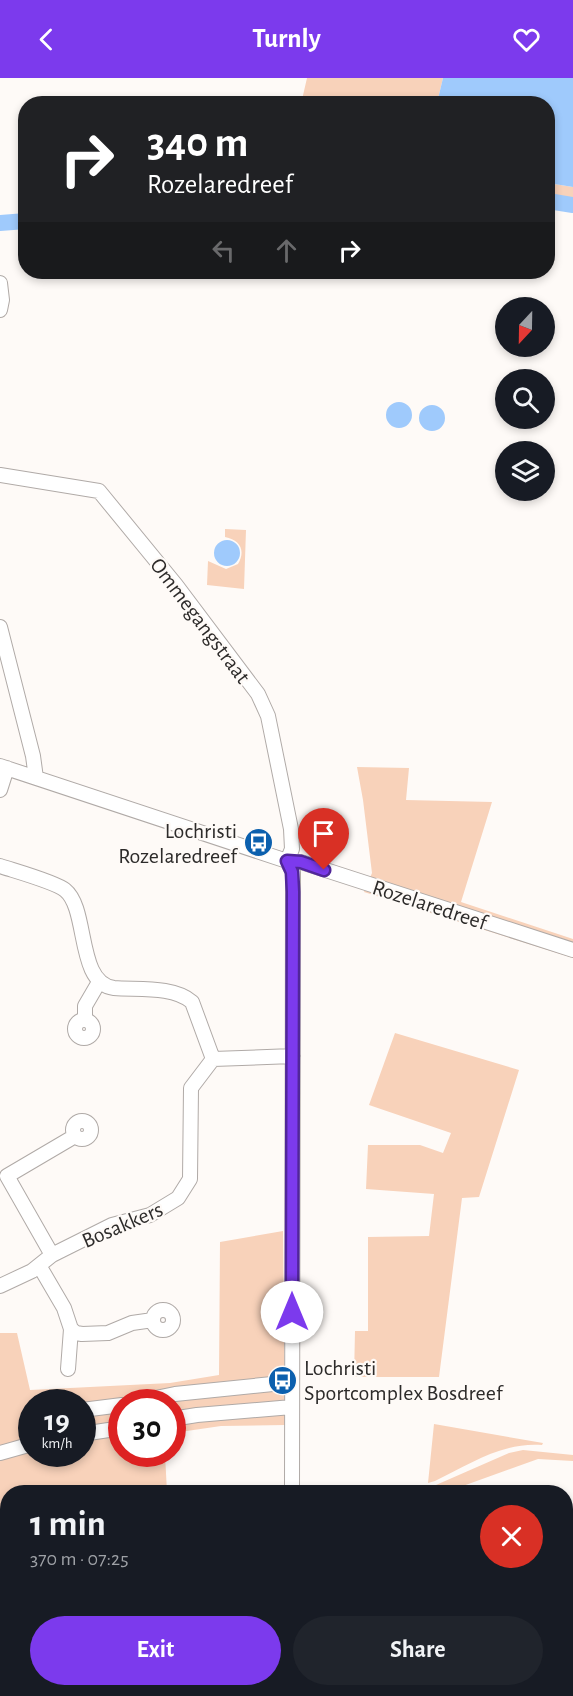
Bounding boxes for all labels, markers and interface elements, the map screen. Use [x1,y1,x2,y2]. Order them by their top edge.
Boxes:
icon: back [30,23,63,56]
icon: heart [510,23,543,56]
text: Turnly [252,25,321,52]
icon: right [48,120,126,198]
text: 340 m [147,122,248,164]
text: Rozelaredreef [147,171,293,198]
icon: left [207,234,240,267]
icon: ahead [270,234,303,267]
icon: right [333,234,366,267]
north arrow [495,297,555,357]
map controls [495,297,555,501]
button: search [495,369,555,429]
button: layers [495,441,555,501]
street label: Ommegangstraat [146,554,254,687]
pin [298,808,349,870]
icon: arrive [307,817,340,850]
place label: Lochristi Rozelaredreef [118,820,238,867]
bus stop icon: Lochristi Rozelaredreef [242,827,274,859]
street label: Rozelaredreef [370,876,491,934]
street label: Bosakkers [79,1198,166,1252]
position arrow [260,1280,324,1344]
place label: Lochristi Sportcomplex Bosdreef [304,1357,504,1404]
bus stop icon: Lochristi Sportcomplex Bosdreef [267,1364,299,1396]
speed limit sign: 30 [108,1389,186,1467]
text: 19 [44,1406,70,1436]
text: km/h [42,1436,72,1451]
button: close [480,1505,543,1568]
text: 1 min [30,1506,106,1542]
text: 370 m · 07:25 [30,1549,129,1569]
button: Exit [30,1616,281,1685]
button: Share [293,1616,543,1685]

